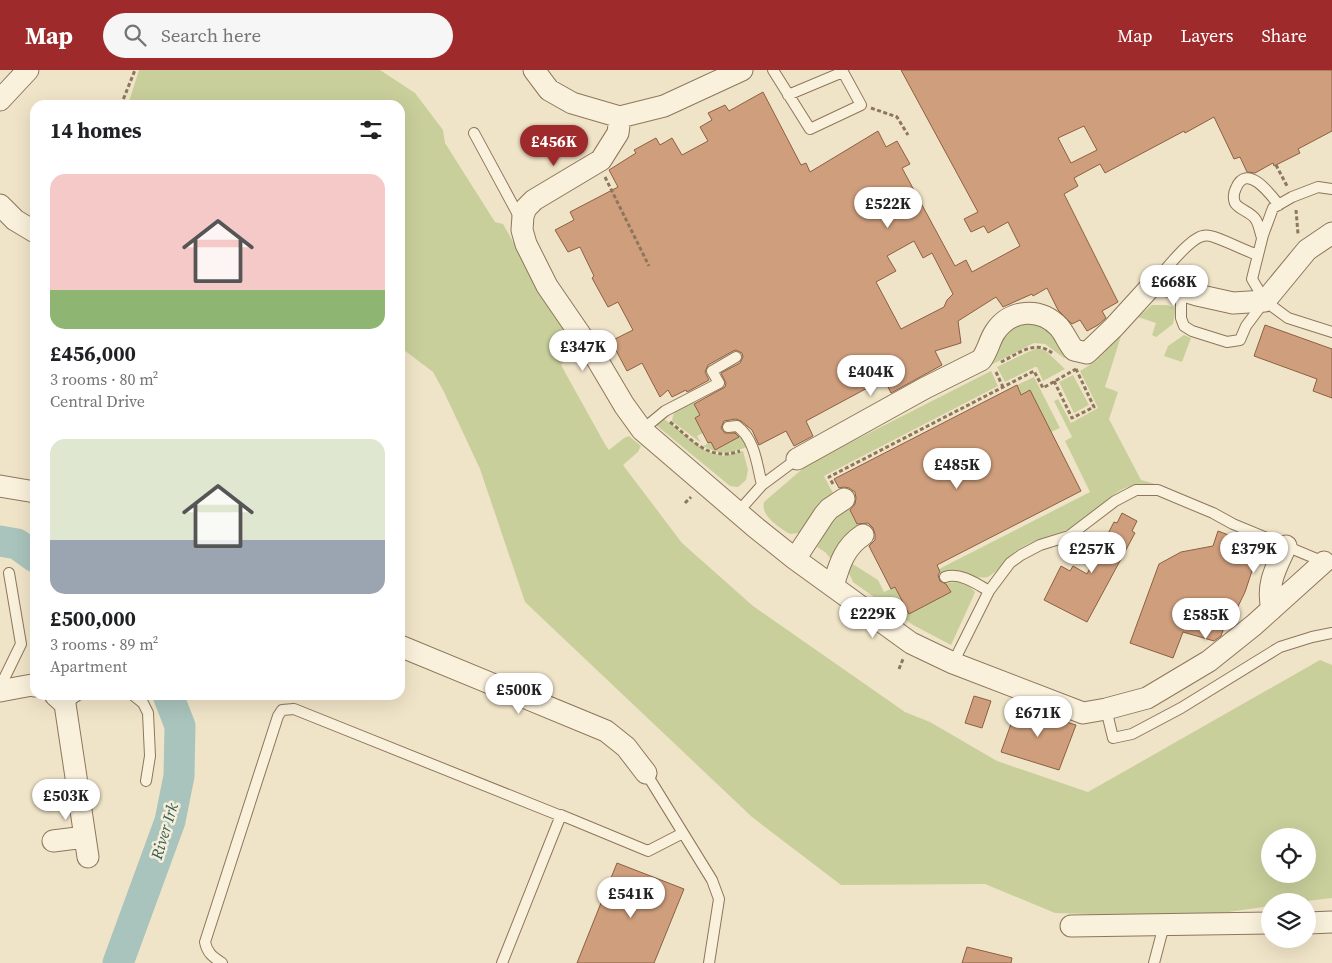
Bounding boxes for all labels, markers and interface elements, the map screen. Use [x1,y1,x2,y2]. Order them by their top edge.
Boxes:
search box [103,13,453,58]
text: Map [25,19,73,52]
icon: search [121,21,149,49]
text: Search here [161,22,261,48]
text: Map [1117,23,1152,48]
text: Layers [1180,23,1233,48]
text: Share [1261,23,1307,48]
text: 14 homes [50,116,142,145]
icon: filters [357,116,385,144]
pin: £456K [519,124,589,167]
text: £456K [531,130,577,152]
pin: £522K [853,186,923,229]
text: £522K [865,192,911,214]
icon: home [173,206,263,296]
pin: £668K [1139,264,1209,307]
text: £668K [1151,270,1197,292]
pin: £347K [548,330,618,372]
text: £347K [560,335,606,357]
text: £456,000 [50,339,136,368]
pin: £404K [836,354,906,397]
text: £404K [848,360,894,382]
text: 3 rooms · 80 m² [50,368,158,390]
text: Central Drive [50,390,145,412]
pin: £485K [922,448,992,490]
text: £485K [934,453,980,475]
icon: home [173,471,263,561]
pin: £257K [1057,532,1127,574]
pin: £379K [1219,532,1289,574]
text: £257K [1069,537,1115,559]
text: £379K [1231,537,1277,559]
pin: £229K [838,596,908,639]
pin: £585K [1171,598,1241,640]
text: £229K [850,602,896,624]
text: £585K [1183,603,1229,625]
text: £500,000 [50,604,136,633]
text: 3 rooms · 89 m² [50,633,158,655]
text: Apartment [50,655,127,677]
pin: £500K [484,672,554,715]
text: £500K [496,678,542,700]
pin: £671K [1003,696,1073,738]
text: £671K [1015,701,1061,723]
pin: £503K [31,778,101,821]
text: £503K [43,784,89,806]
water label: River Irk [145,800,183,863]
map controls [1261,828,1316,948]
button: locate [1261,828,1316,883]
pin: £541K [596,876,666,919]
text: £541K [608,882,654,904]
button: layers [1261,893,1316,948]

